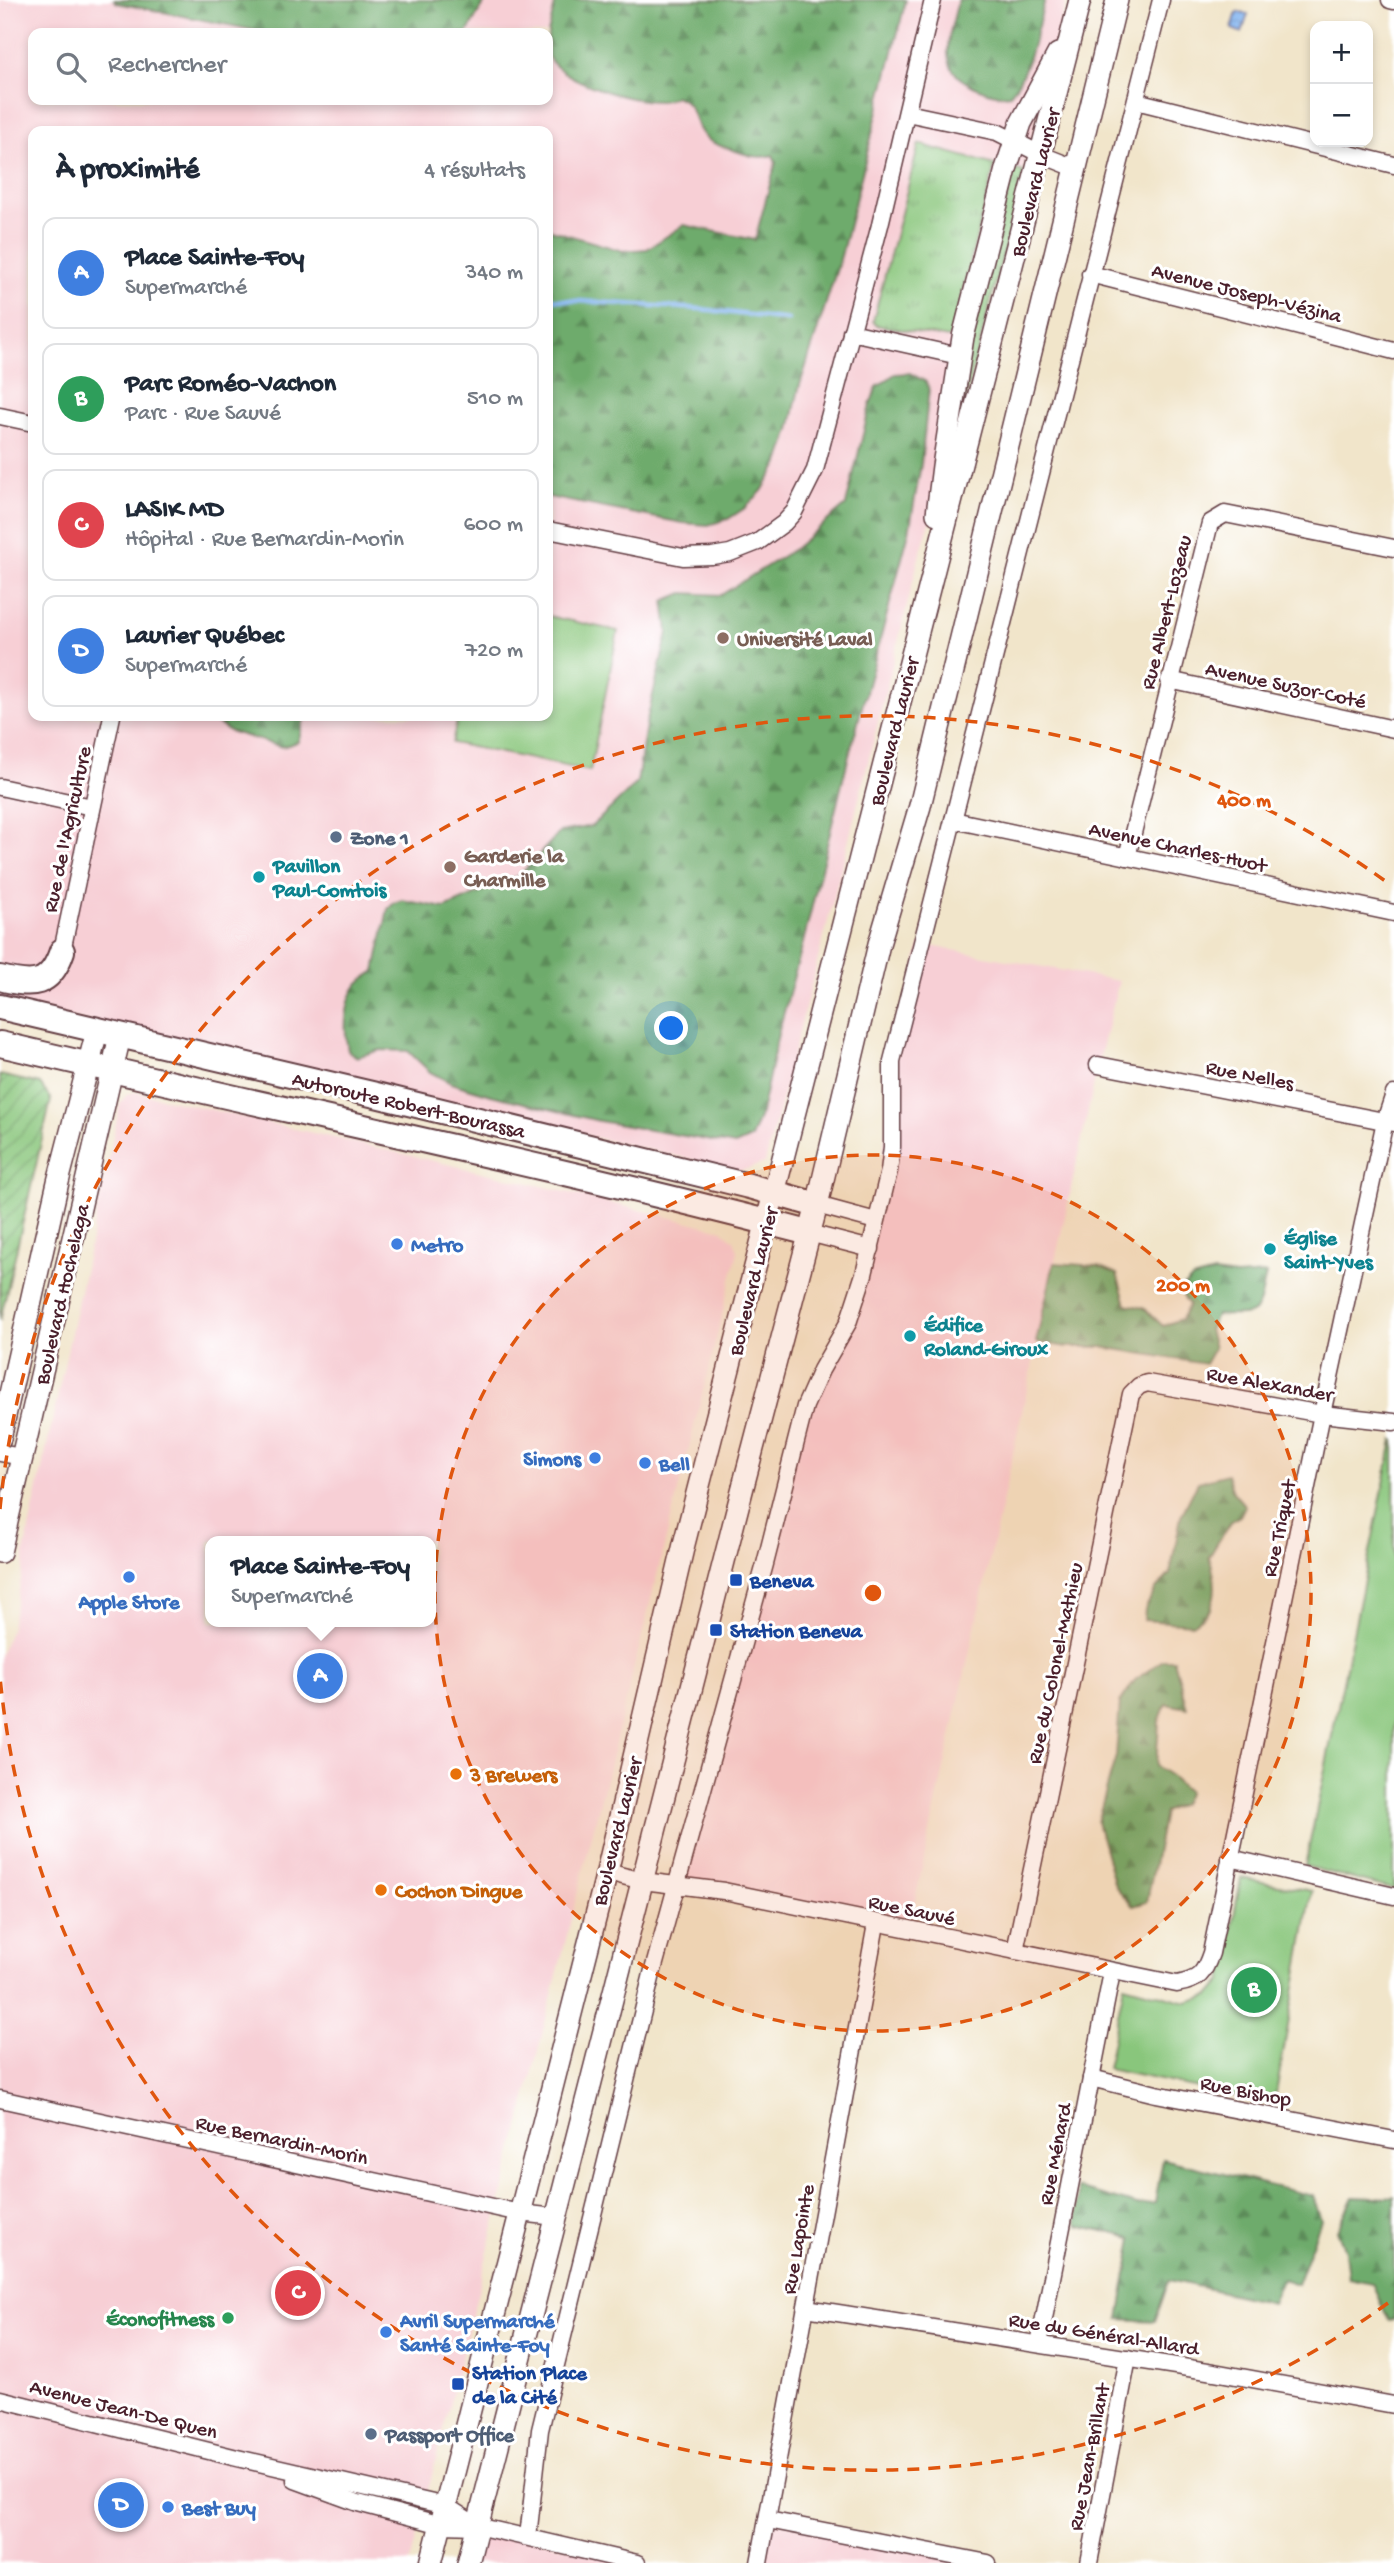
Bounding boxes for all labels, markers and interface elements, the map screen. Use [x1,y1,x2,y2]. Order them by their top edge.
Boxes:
map controls [1310,21,1373,147]
button: + [1310,21,1373,84]
search box [28,28,553,105]
icon: search [52,48,90,86]
text: Rechercher [108,51,226,82]
button: − [1310,84,1373,147]
street label: Boulevard Laurier [1007,105,1068,261]
text: À proximité [56,154,200,189]
text: 4 résultats [424,158,525,185]
text: Place Sainte-Foy [125,244,304,275]
text: A [74,260,88,287]
text: 340 m [465,260,523,287]
street label: Avenue Joseph-Vézina [1149,260,1345,331]
text: Supermarché [125,275,247,302]
text: Parc Roméo-Vachon [125,370,336,401]
text: B [75,386,87,413]
text: 510 m [467,386,523,413]
text: Parc · Rue Sauvé [125,401,281,428]
text: LASIK MD [125,496,224,527]
text: C [75,512,87,539]
text: 600 m [463,512,523,539]
text: Hôpital · Rue Bernardin-Morin [125,527,404,554]
street label: Rue Albert-Lozeau [1137,533,1200,693]
text: Laurier Québec [125,622,284,653]
place label: Université Laval [737,629,873,654]
marker: Université Laval [715,630,731,646]
text: D [74,638,89,665]
text: 720 m [465,638,523,665]
text: Supermarché [125,653,247,680]
street label: Boulevard Laurier [866,654,927,810]
street label: Avenue Suzor-Coté [1203,658,1369,717]
street label: Rue de l'Agriculture [40,743,99,915]
text: 400 m [1216,790,1271,815]
street label: Avenue Charles-Huot [1086,818,1271,881]
place label: Zone 1 [350,828,409,853]
marker: Zone 1 [328,829,344,845]
place label: Garderie la Charmille [463,846,565,895]
place label: Pavillon Paul-Comtois [272,856,388,905]
marker: Garderie la Charmille [442,859,458,875]
marker: Pavillon Paul-Comtois [251,869,267,885]
your location [654,1011,688,1045]
street label: Rue Nelles [1203,1057,1297,1098]
street label: Autoroute Robert-Bourassa [289,1068,528,1147]
street label: Boulevard Hochelaga [31,1201,98,1389]
street label: Boulevard Laurier [725,1204,786,1360]
place label: Église Saint-Yves [1284,1228,1374,1277]
place label: Metro [411,1235,463,1260]
marker: Metro [389,1236,405,1252]
marker: Église Saint-Yves [1262,1241,1278,1257]
text: 200 m [1156,1275,1210,1300]
place label: Édifice Roland-Giroux [923,1315,1049,1364]
marker: Édifice Roland-Giroux [902,1328,918,1344]
street label: Rue Alexander [1204,1363,1336,1410]
place label: Simons [523,1449,582,1474]
marker: Simons [587,1450,603,1466]
place label: Bell [658,1454,690,1479]
marker: Bell [637,1455,653,1471]
street label: Rue Triquet [1259,1476,1304,1580]
popup [205,1536,436,1627]
text: Place Sainte-Foy [231,1553,410,1584]
street label: Rue du Colonel-Mathieu [1024,1561,1091,1767]
marker: Apple Store [121,1569,137,1585]
place label: Beneva [749,1571,815,1596]
marker: Beneva [728,1572,744,1588]
centre of rings [861,1581,885,1605]
text: Supermarché [231,1584,353,1611]
place label: Apple Store [78,1592,181,1617]
place label: Station Beneva [730,1621,864,1646]
marker: Station Beneva [708,1622,724,1638]
pin: A [297,1650,343,1702]
street label: Boulevard Laurier [589,1754,650,1910]
place label: 3 Brewers [469,1765,558,1790]
marker: 3 Brewers [448,1766,464,1782]
place label: Cochon Dingue [394,1881,524,1906]
marker: Cochon Dingue [373,1882,389,1898]
street label: Rue Sauvé [866,1891,958,1934]
pin: B [1231,1964,1277,2016]
street label: Rue Bishop [1198,2072,1294,2115]
street label: Rue Ménard [1035,2100,1080,2208]
street label: Rue Bernardin-Morin [193,2112,370,2173]
street label: Rue Lapointe [778,2182,823,2297]
pin: C [275,2267,321,2319]
place label: Éconofitness [106,2309,215,2334]
street label: Rue du Général-Allard [1007,2309,1202,2364]
marker: Éconofitness [220,2310,236,2326]
place label: Avril Supermarché Santé Sainte-Foy [399,2311,556,2360]
marker: Avril Supermarché Santé Sainte-Foy [378,2324,394,2340]
place label: Station Place de la Cité [472,2363,588,2412]
street label: Avenue Jean-De Quen [27,2376,220,2447]
marker: Station Place de la Cité [450,2376,466,2392]
street label: Rue Jean-Brillant [1065,2380,1118,2533]
place label: Passport Office [384,2425,515,2450]
marker: Passport Office [363,2426,379,2442]
pin: D [98,2479,144,2531]
place label: Best Buy [181,2498,256,2523]
marker: Best Buy [160,2499,176,2515]

